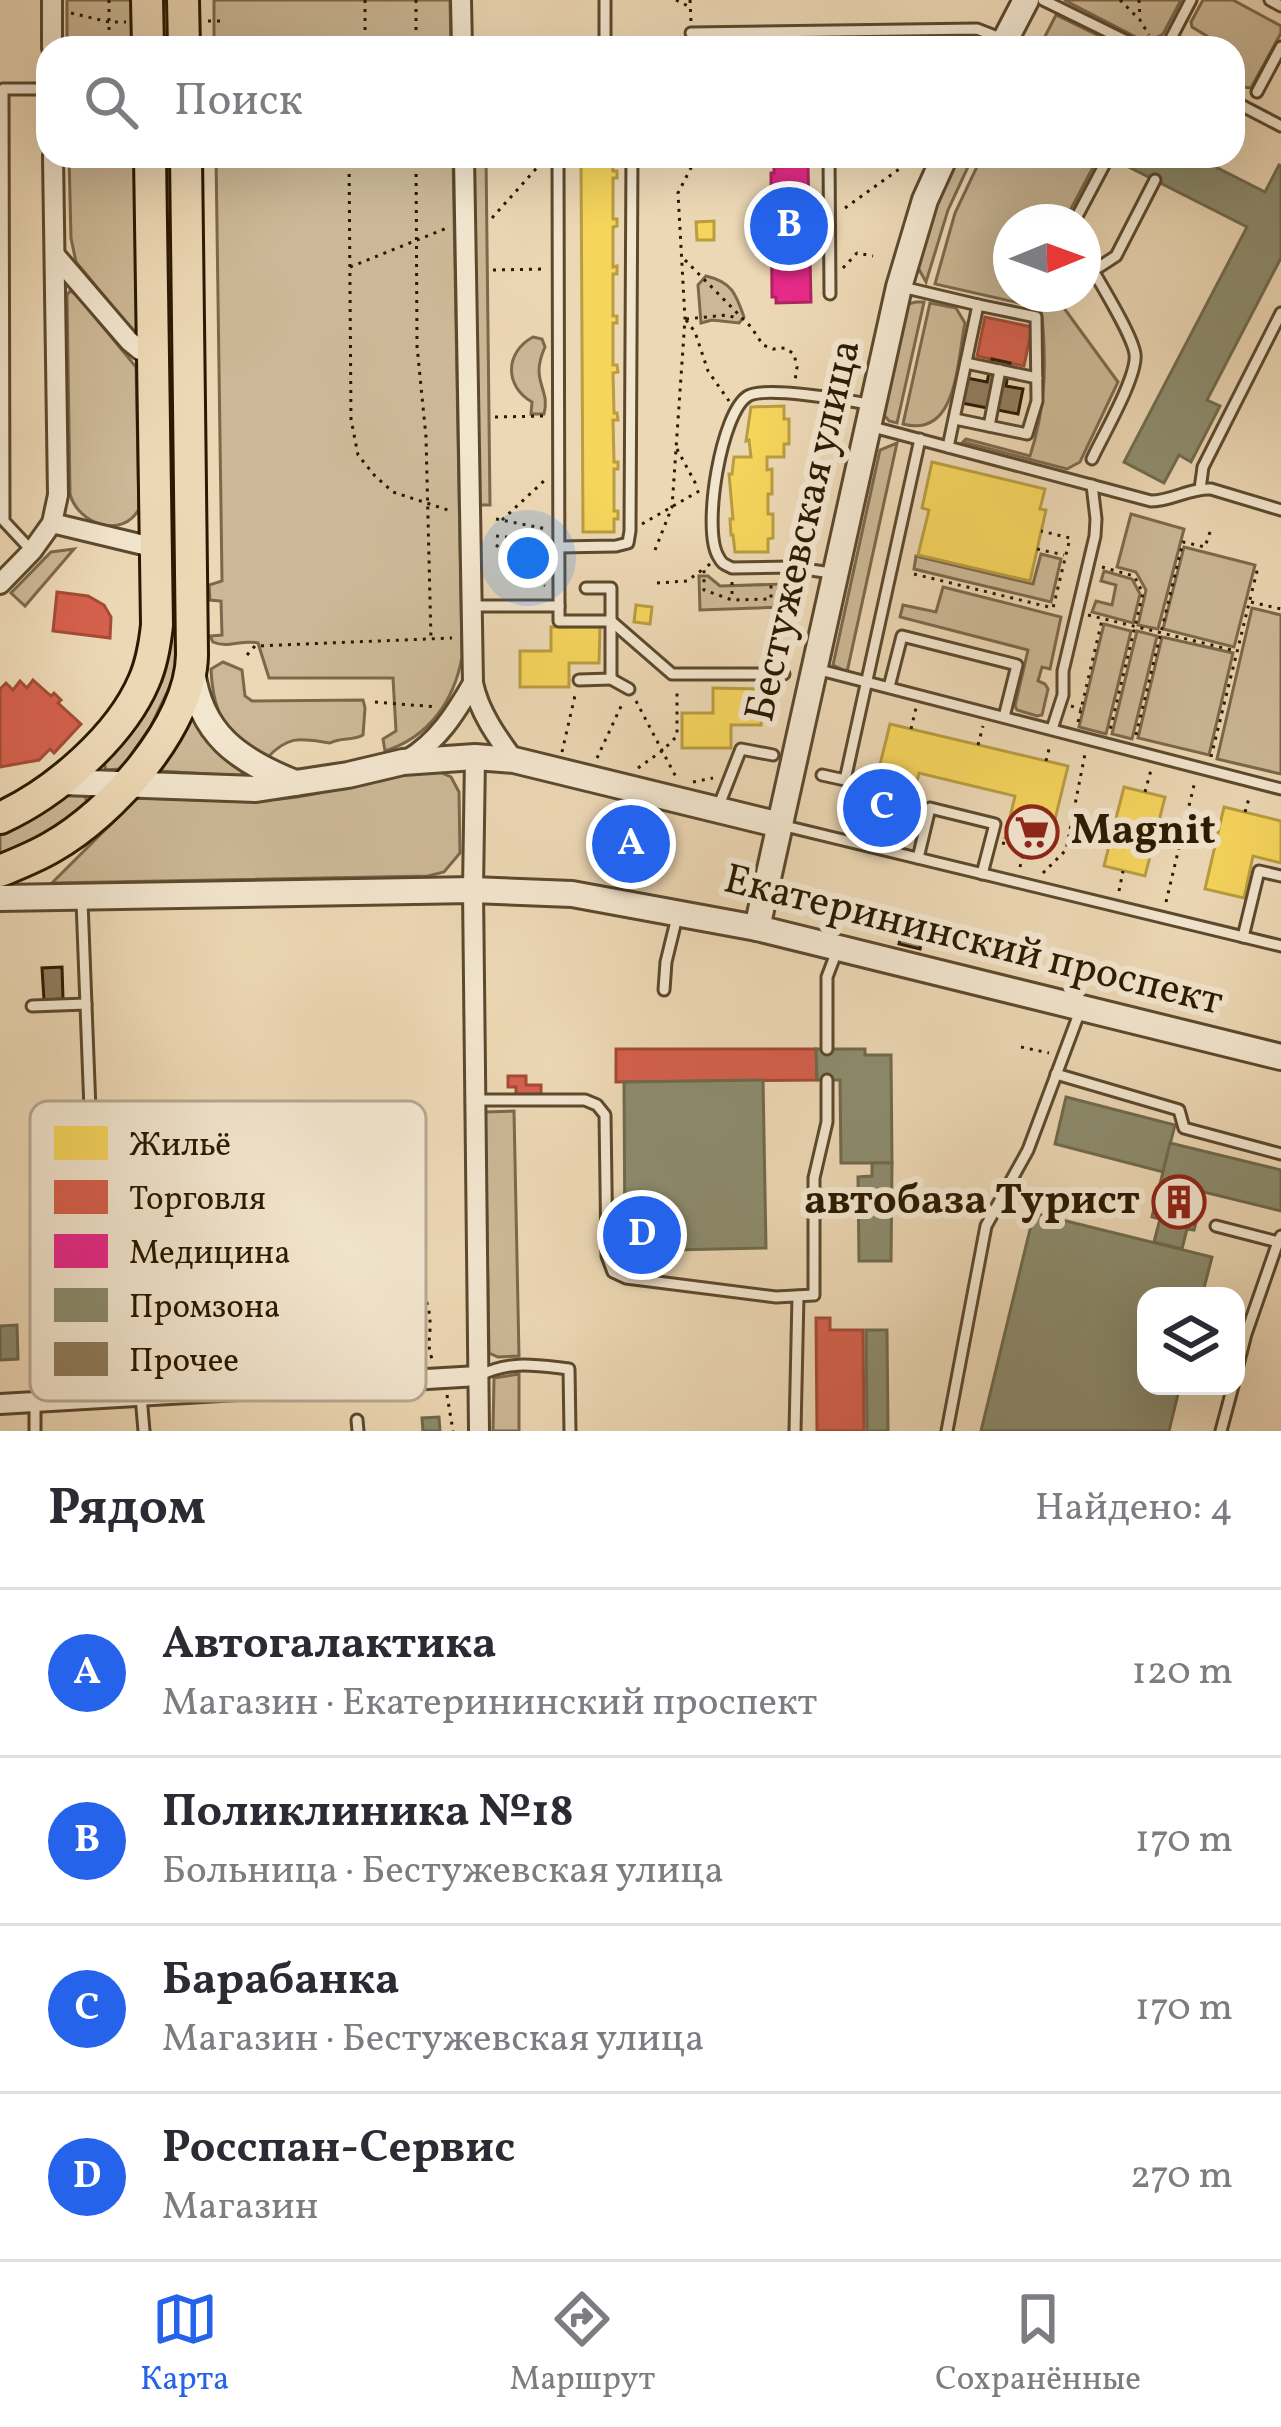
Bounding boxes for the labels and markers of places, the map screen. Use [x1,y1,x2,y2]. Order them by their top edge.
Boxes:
pin: B [750,181,828,271]
pin: C [843,763,921,853]
pin: A [592,799,670,889]
place label: Magnit [1071,803,1216,862]
supermarket icon: Magnit [1004,804,1060,860]
place label: автобаза Турист [804,1173,1140,1232]
building icon: автобаза Турист [1151,1174,1207,1230]
pin: D [603,1190,681,1280]

